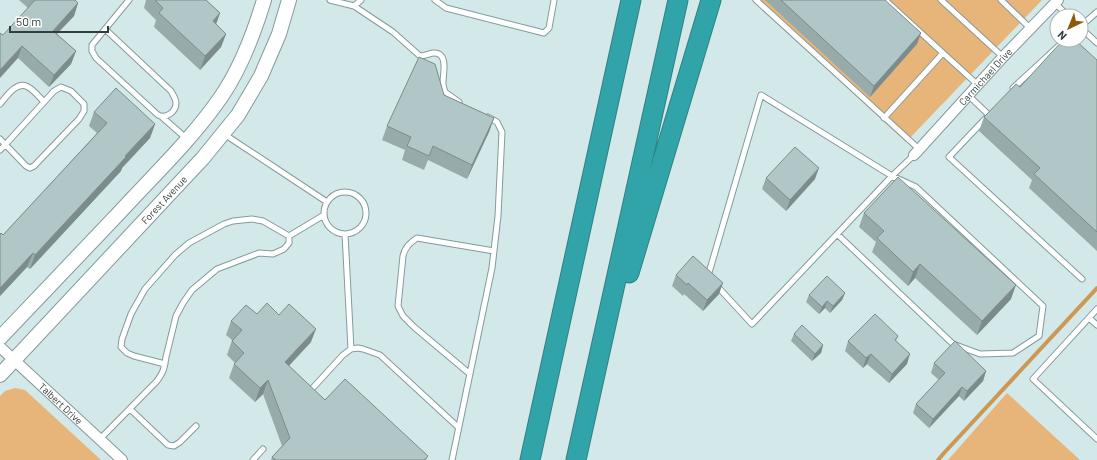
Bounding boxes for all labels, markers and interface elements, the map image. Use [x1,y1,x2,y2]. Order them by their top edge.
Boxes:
scale bar [10,8,108,34]
north arrow [1049,8,1089,48]
text: 50 m [16,14,41,28]
text: N [1055,28,1069,43]
street label: Carmichael Drive [956,45,1014,108]
street label: Forest Avenue [138,173,189,226]
street label: Talbert Drive [36,380,85,427]

